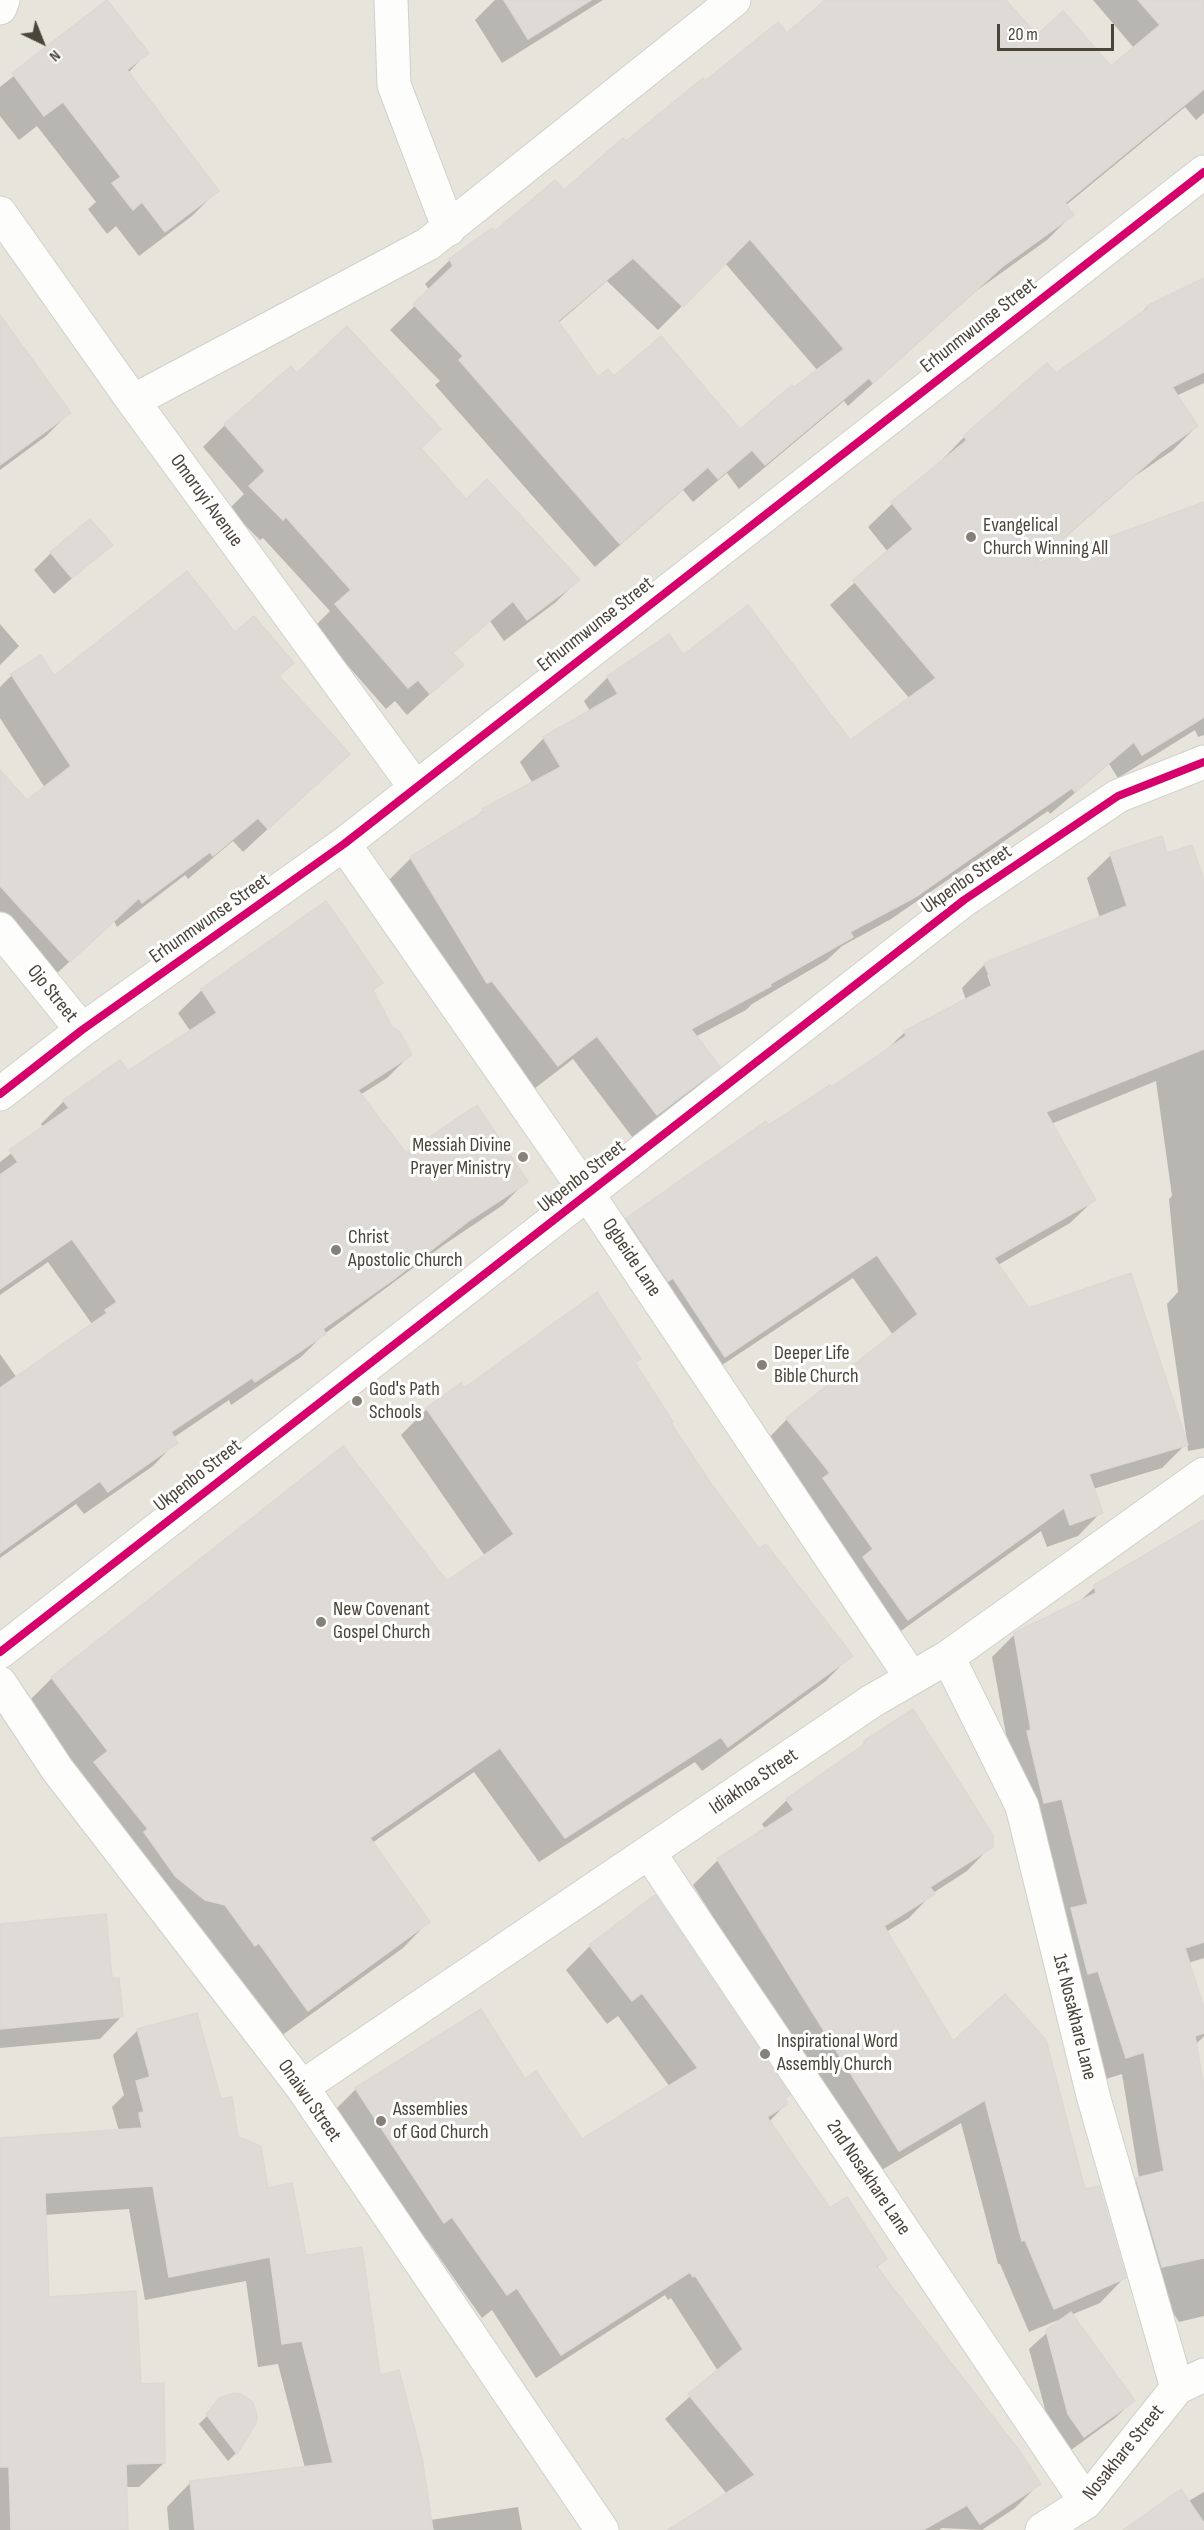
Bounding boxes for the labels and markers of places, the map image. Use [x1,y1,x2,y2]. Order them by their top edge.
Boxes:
place label: Evangelical Church Winning All [983,514,1108,561]
marker: Evangelical Church Winning All [964,530,978,544]
place label: Messiah Divine Prayer Ministry [410,1134,511,1181]
marker: Messiah Divine Prayer Ministry [516,1150,530,1164]
place label: Christ Apostolic Church [348,1226,463,1273]
marker: Christ Apostolic Church [329,1243,343,1257]
place label: Deeper Life Bible Church [774,1342,858,1389]
marker: Deeper Life Bible Church [755,1358,769,1372]
place label: God's Path Schools [369,1378,440,1425]
marker: God's Path Schools [350,1394,364,1408]
place label: New Covenant Gospel Church [333,1598,430,1645]
marker: New Covenant Gospel Church [314,1615,328,1629]
place label: Inspirational Word Assembly Church [777,2030,898,2077]
marker: Inspirational Word Assembly Church [758,2047,772,2061]
place label: Assemblies of God Church [393,2098,489,2145]
marker: Assemblies of God Church [374,2114,388,2128]

